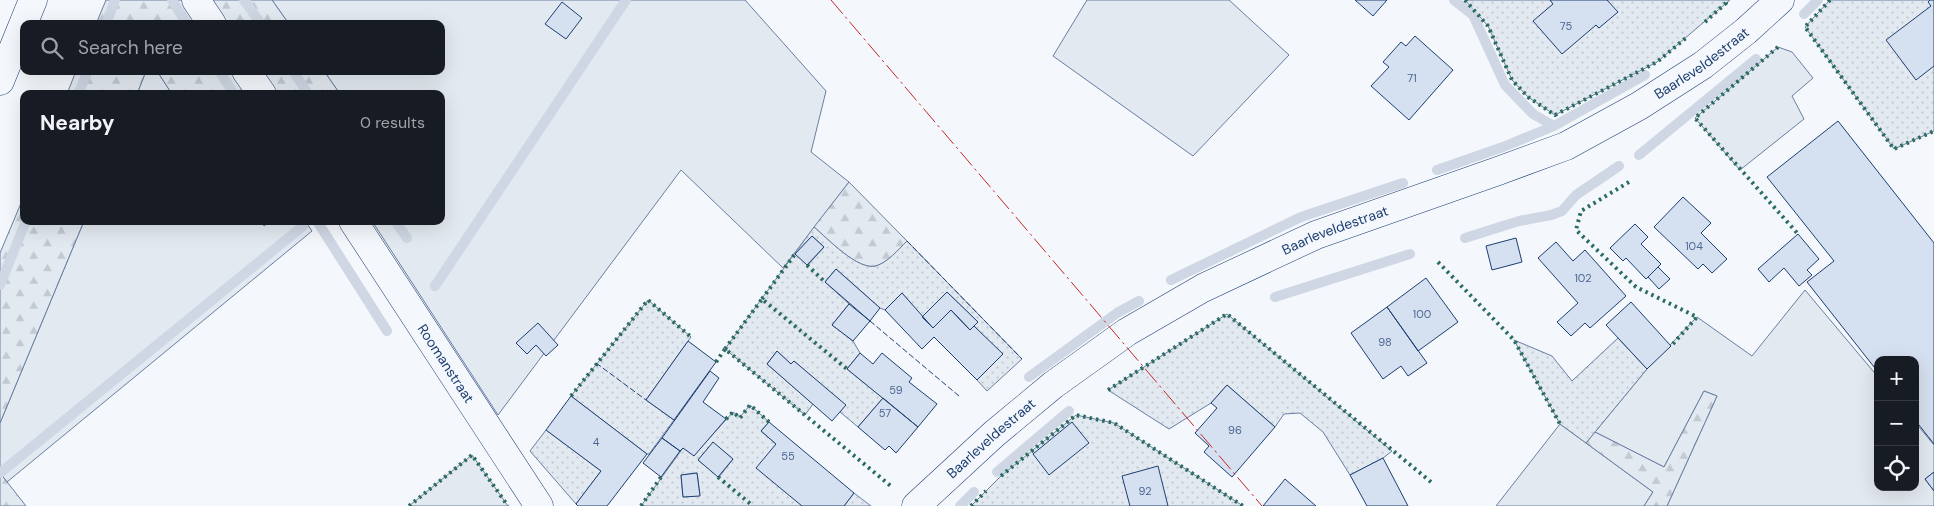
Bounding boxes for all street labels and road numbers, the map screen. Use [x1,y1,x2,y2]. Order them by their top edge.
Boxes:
street label: Baarleveldestraat [1651,23,1753,103]
street label: Baarleveldestraat [1279,201,1390,259]
street label: Roomanstraat [414,320,478,406]
street label: Baarleveldestraat [943,394,1039,482]

